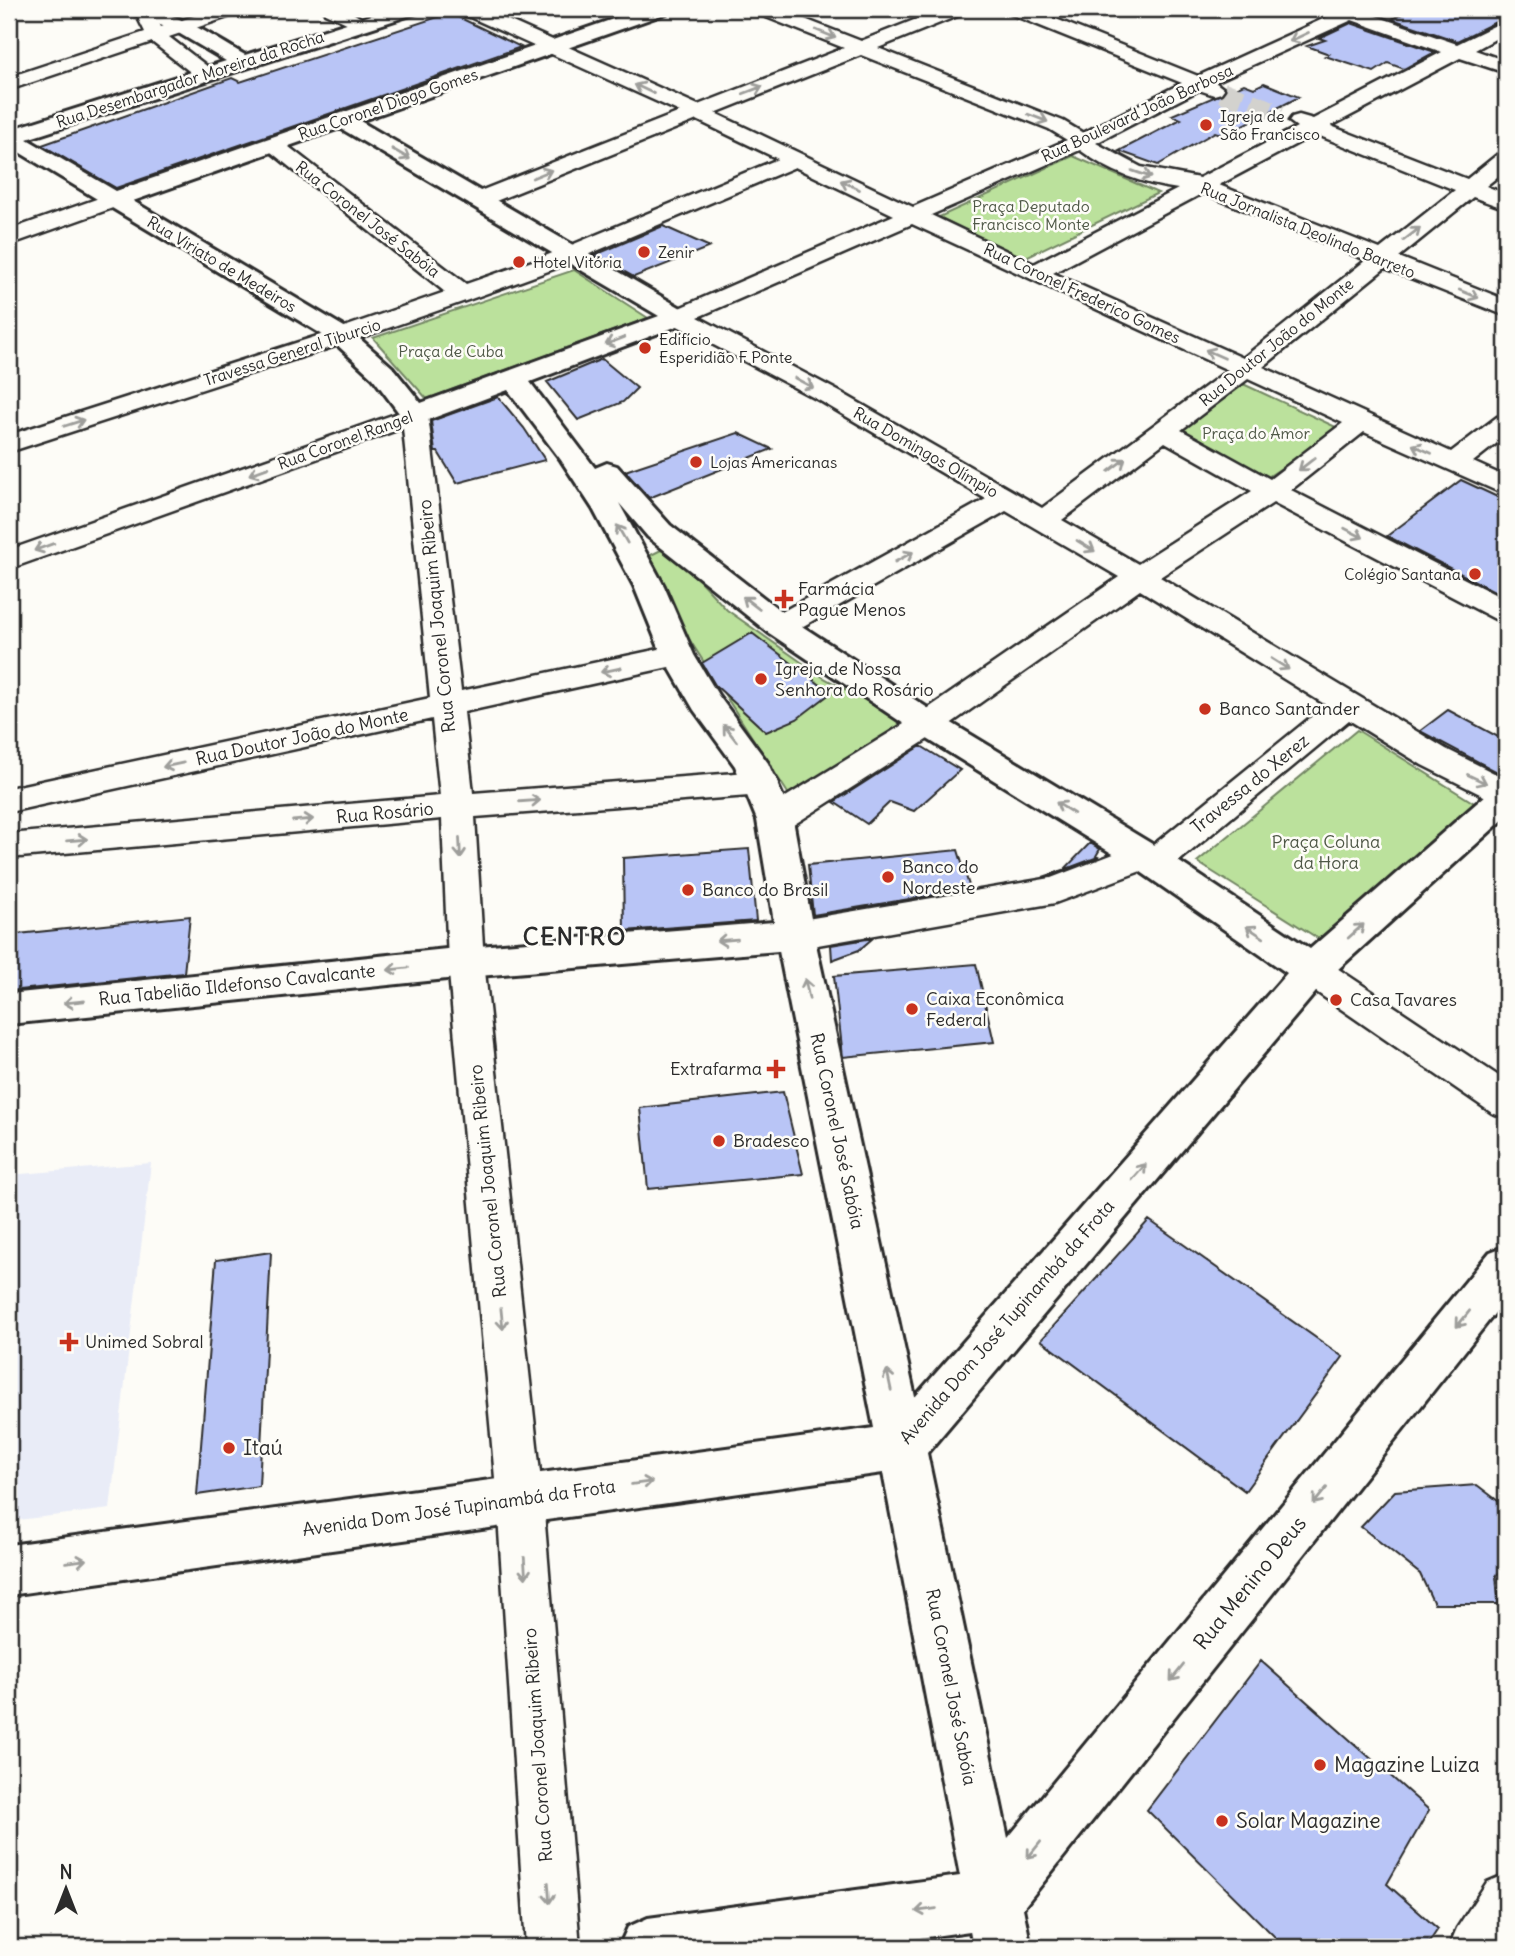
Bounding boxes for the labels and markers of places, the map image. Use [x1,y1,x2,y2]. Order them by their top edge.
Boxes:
place label: Igreja de São Francisco [1220,106,1320,144]
marker: Igreja de São Francisco [1198,117,1214,133]
place label: Zenir [658,242,695,262]
marker: Zenir [636,244,652,260]
place label: Hotel Vitória [533,252,622,272]
marker: Hotel Vitória [511,254,527,270]
place label: Edifício Esperidião F Ponte [659,329,793,367]
marker: Edifício Esperidião F Ponte [637,340,653,356]
place label: Lojas Americanas [710,452,837,472]
marker: Lojas Americanas [688,454,704,470]
place label: Colégio Santana [1344,564,1461,584]
marker: Colégio Santana [1467,566,1483,582]
place label: Farmácia Pague Menos [798,577,906,621]
marker: Farmácia Pague Menos [776,591,792,607]
place label: Igreja de Nossa Senhora do Rosário [775,657,934,701]
marker: Igreja de Nossa Senhora do Rosário [753,671,769,687]
place label: Banco Santander [1219,697,1360,720]
marker: Banco Santander [1197,701,1213,717]
place label: Banco do Nordeste [902,855,979,899]
marker: Banco do Nordeste [880,869,896,885]
place label: Banco do Brasil [702,878,828,901]
marker: Banco do Brasil [680,882,696,898]
place label: Caixa Econômica Federal [926,987,1064,1031]
place label: Casa Tavares [1350,988,1457,1011]
marker: Casa Tavares [1328,992,1344,1008]
marker: Caixa Econômica Federal [904,1001,920,1017]
place label: Extrafarma [670,1057,762,1080]
marker: Extrafarma [768,1061,784,1077]
place label: Bradesco [733,1129,810,1152]
marker: Bradesco [711,1133,727,1149]
place label: Unimed Sobral [85,1330,203,1353]
marker: Unimed Sobral [59,1332,79,1352]
place label: Itaú [243,1434,283,1461]
marker: Itaú [221,1440,237,1456]
place label: Magazine Luiza [1334,1751,1480,1778]
marker: Magazine Luiza [1312,1757,1328,1773]
place label: Solar Magazine [1236,1807,1380,1834]
marker: Solar Magazine [1214,1813,1230,1829]

